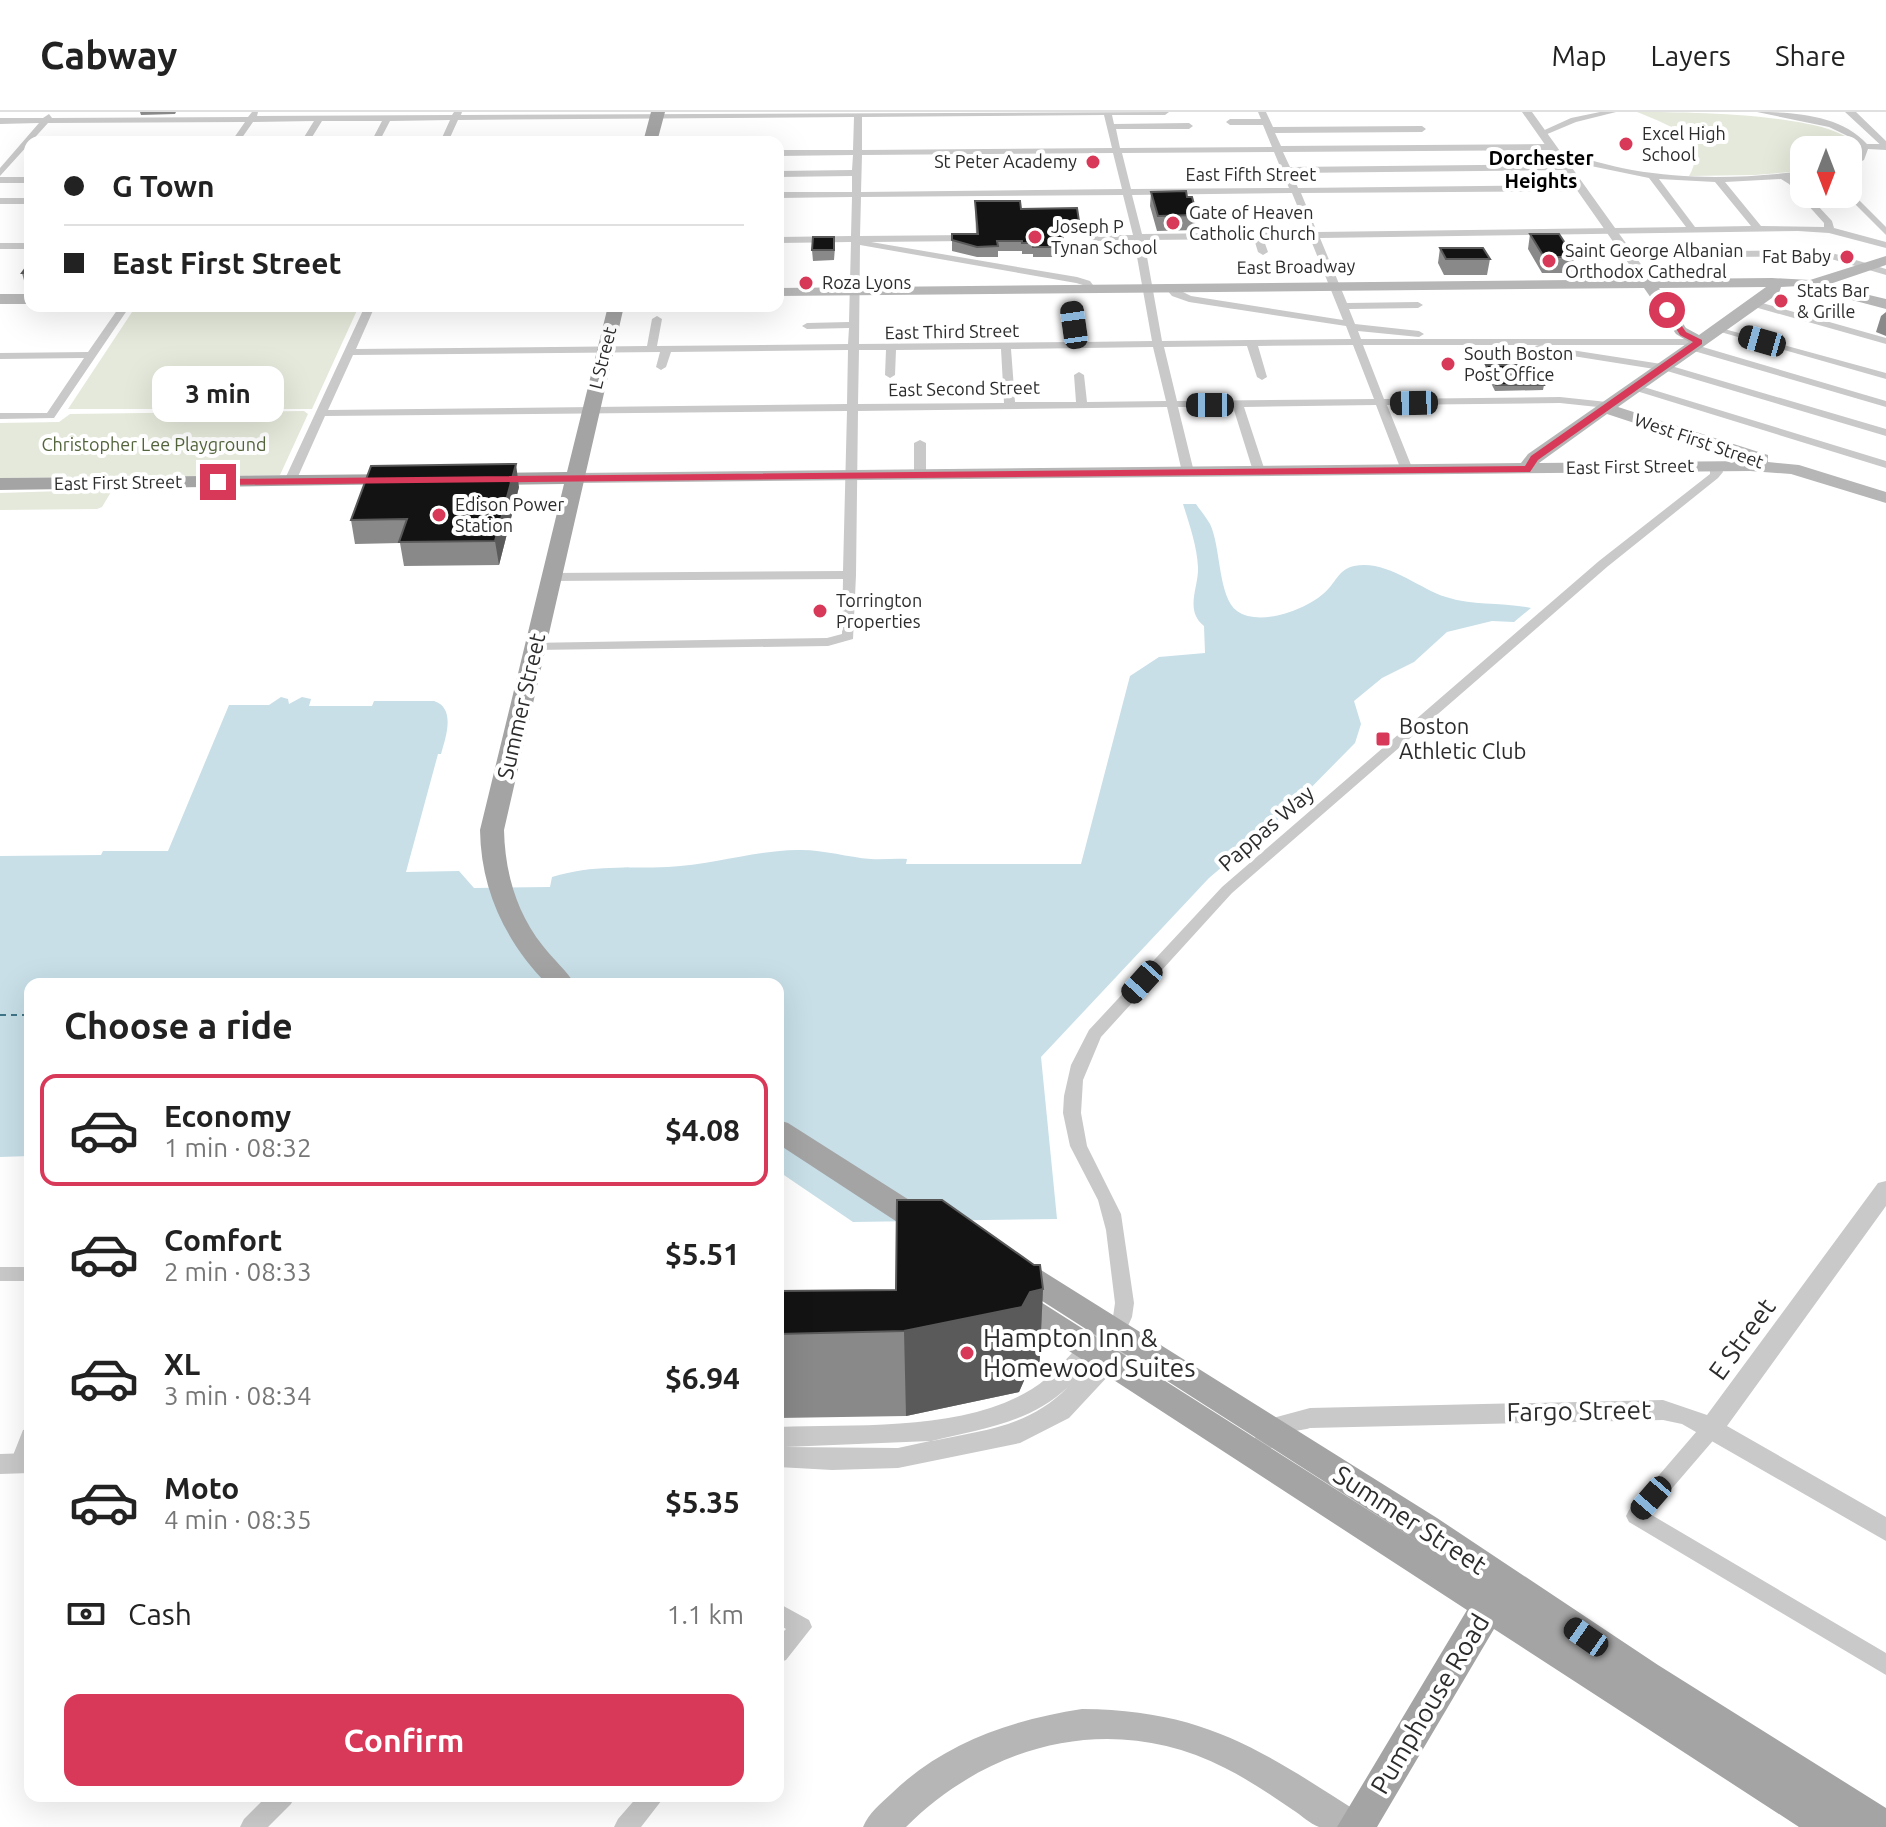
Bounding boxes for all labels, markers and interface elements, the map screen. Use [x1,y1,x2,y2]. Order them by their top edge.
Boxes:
text: Cabway [40,34,177,76]
text: Map [1551,40,1607,71]
text: Layers [1651,40,1731,71]
text: Share [1775,40,1846,71]
place label: Excel High School [1642,123,1726,164]
marker: Excel High School [1617,135,1635,153]
north arrow [1790,136,1862,208]
map controls [1790,136,1862,208]
district label: Dorchester Heights [1488,146,1594,192]
place label: St Peter Academy [934,151,1077,171]
marker: St Peter Academy [1084,153,1102,171]
street label: East Fifth Street [1186,164,1316,184]
text: G Town [112,169,215,203]
place label: Gate of Heaven Catholic Church [1189,202,1316,243]
marker: Gate of Heaven Catholic Church [1164,214,1182,232]
place label: Joseph P Tynan School [1051,216,1157,257]
marker: Joseph P Tynan School [1026,228,1044,246]
place label: Saint George Albanian Orthodox Cathedral [1565,240,1744,281]
text: East First Street [112,246,341,280]
place label: Fat Baby [1762,246,1831,266]
marker: Fat Baby [1838,248,1856,266]
marker: Saint George Albanian Orthodox Cathedral [1540,252,1558,270]
street label: East Broadway [1236,255,1356,277]
place label: Roza Lyons [822,272,912,292]
marker: Roza Lyons [797,274,815,292]
place label: Stats Bar & Grille [1797,280,1869,321]
route start [1649,292,1685,328]
marker: Stats Bar & Grille [1772,292,1790,310]
car [1059,300,1089,350]
street label: East Third Street [884,320,1020,342]
car [1736,323,1788,359]
street label: L Street [585,325,619,391]
place label: South Boston Post Office [1464,343,1573,384]
marker: South Boston Post Office [1439,355,1457,373]
callout: 3 min [152,366,284,422]
street label: East Second Street [888,377,1040,399]
text: 3 min [185,379,251,408]
car [1390,391,1438,415]
car [1186,393,1234,417]
street label: West First Street [1632,409,1767,472]
park label: Christopher Lee Playground [42,434,266,454]
street label: East First Street [1566,455,1694,477]
route end [200,464,236,500]
street label: East First Street [54,471,182,493]
place label: Edison Power Station [455,494,565,535]
marker: Edison Power Station [430,506,448,524]
place label: Torrington Properties [836,590,922,631]
marker: Torrington Properties [811,602,829,620]
street label: Summer Street [492,630,550,781]
place label: Boston Athletic Club [1399,713,1526,763]
marker: Boston Athletic Club [1374,730,1392,748]
street label: Pappas Way [1213,779,1319,876]
car [1117,956,1167,1008]
text: Choose a ride [64,1005,293,1046]
icon: car [68,1094,140,1166]
text: Economy [164,1099,291,1133]
text: $4.08 [665,1113,740,1147]
text: 1 min · 08:32 [164,1133,312,1162]
icon: car [68,1218,140,1290]
text: Comfort [164,1223,282,1257]
text: $5.51 [665,1237,740,1271]
text: 2 min · 08:33 [164,1257,312,1286]
street label: E Street [1702,1293,1781,1385]
place label: Hampton Inn & Homewood Suites [983,1323,1195,1382]
icon: car [68,1342,140,1414]
marker: Hampton Inn & Homewood Suites [958,1344,976,1362]
text: XL [164,1347,200,1381]
text: $6.94 [665,1361,740,1395]
text: 3 min · 08:34 [164,1381,312,1410]
street label: Fargo Street [1506,1395,1652,1426]
street label: Summer Street [1329,1459,1492,1580]
icon: car [68,1466,140,1538]
text: Moto [164,1471,239,1505]
car [1626,1472,1676,1524]
text: $5.35 [665,1485,740,1519]
text: 4 min · 08:35 [164,1505,312,1534]
icon: cash [64,1592,108,1636]
text: Cash [128,1597,192,1631]
text: 1.1 km [667,1600,744,1629]
street label: Pumphouse Road [1364,1609,1495,1799]
car [1559,1613,1613,1661]
button: Confirm [64,1694,744,1786]

